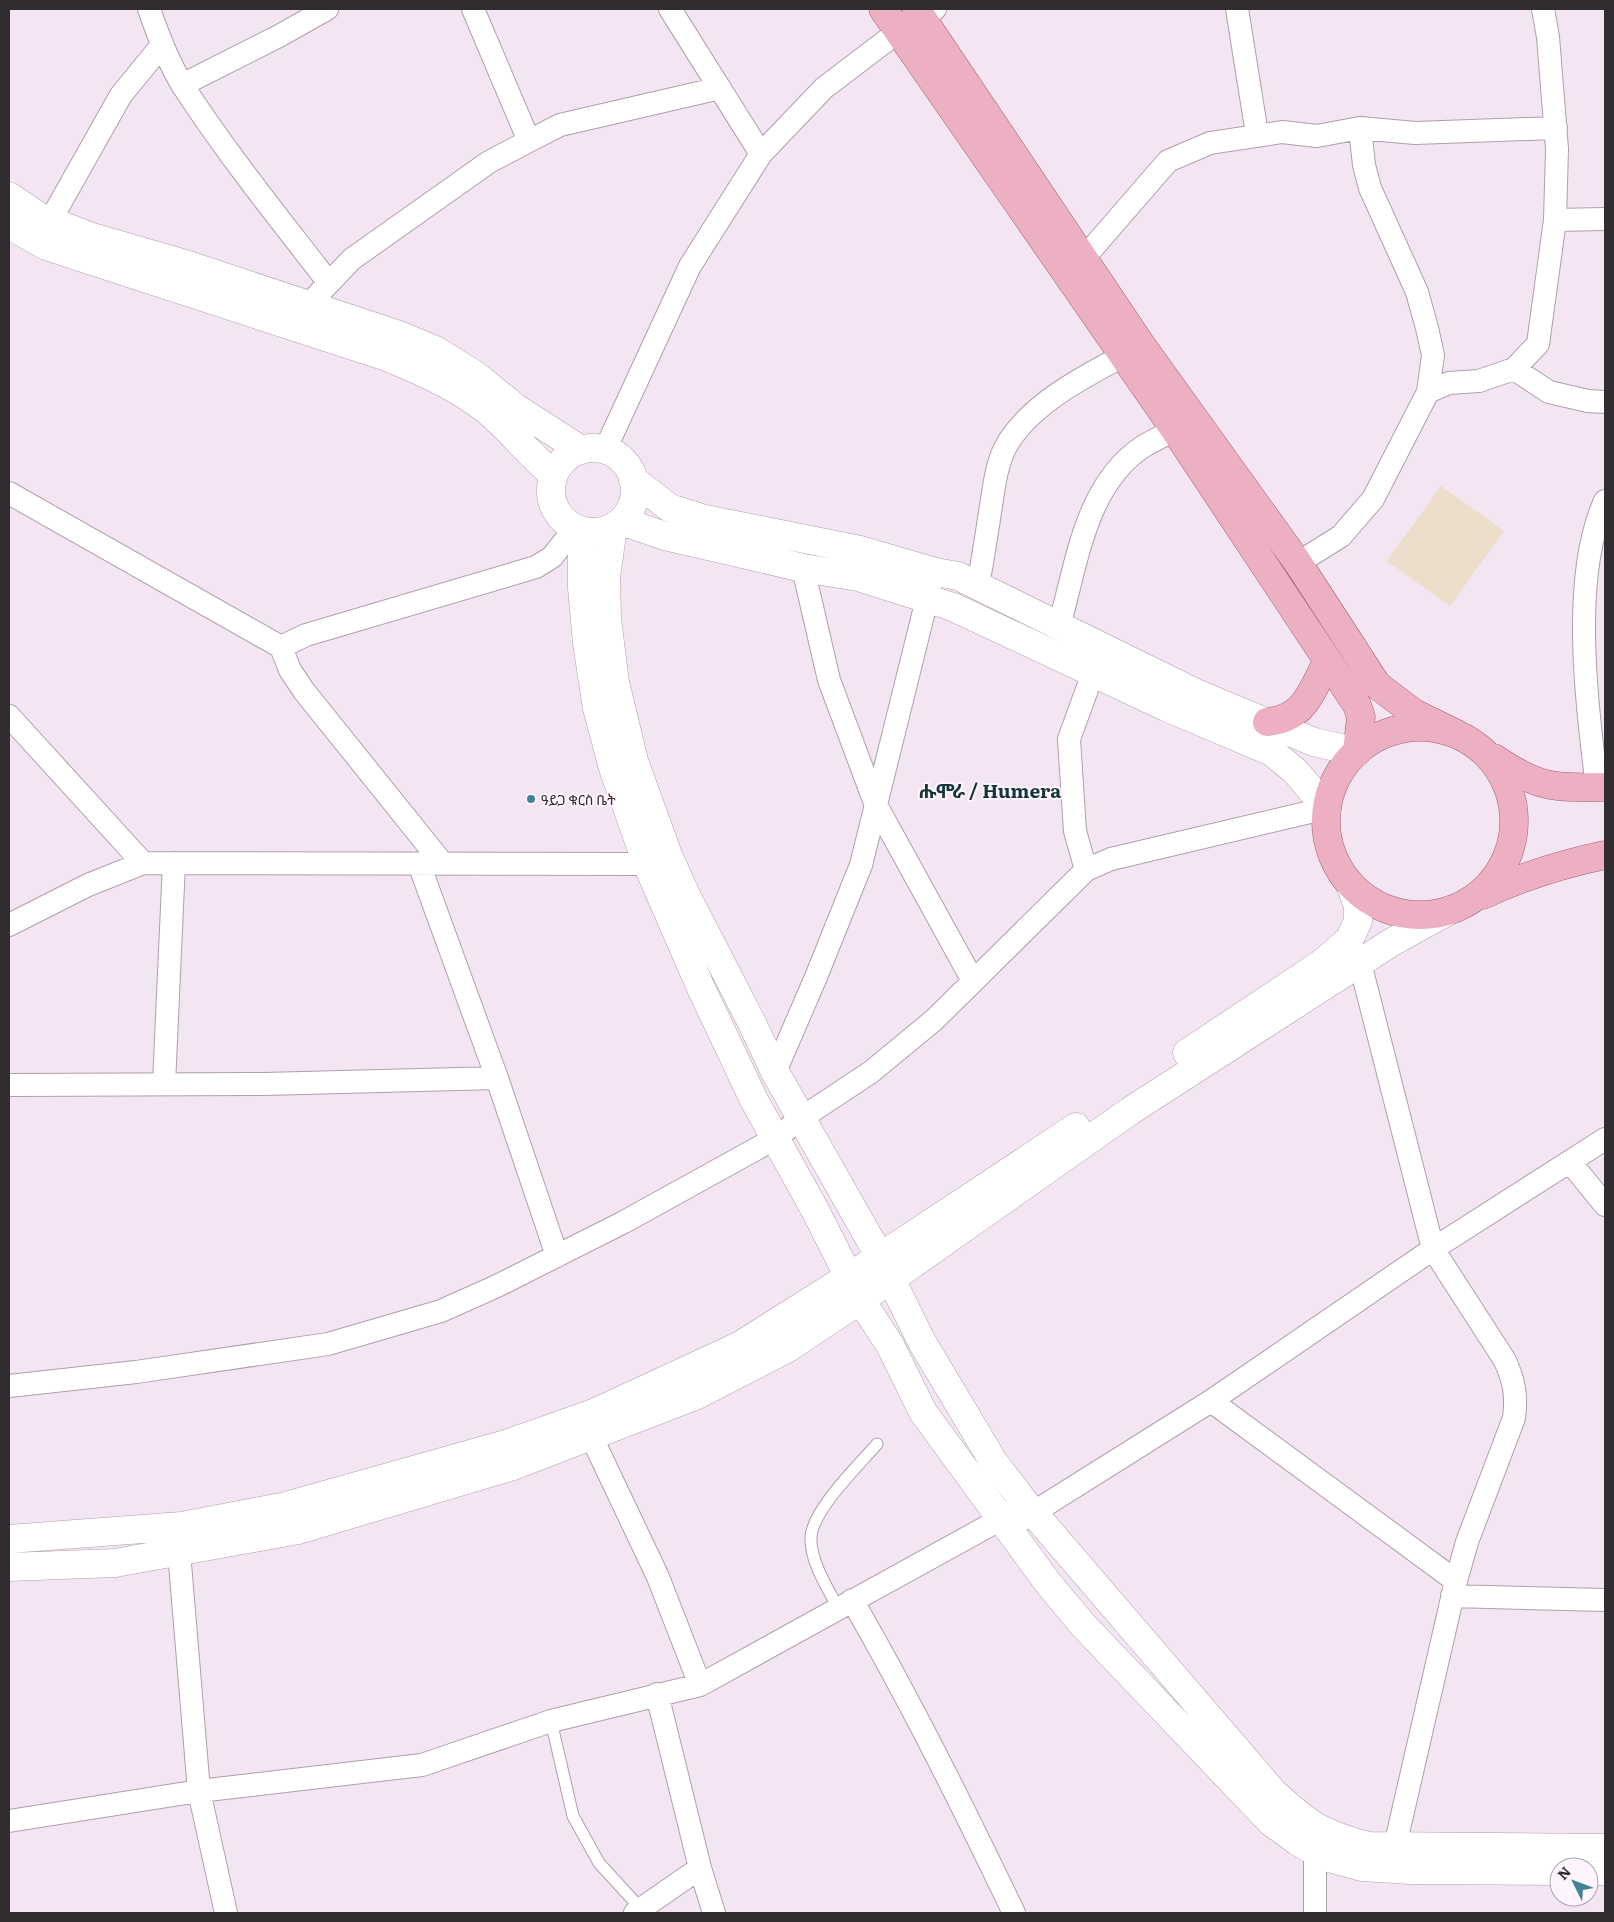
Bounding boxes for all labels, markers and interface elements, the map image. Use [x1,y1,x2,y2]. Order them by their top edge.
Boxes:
district label: ሑሞራ / Humera [919,776,1061,804]
place label: ዓይጋ ቁርስ ቤት [541,789,616,809]
marker: ዓይጋ ቁርስ ቤት [525,793,537,805]
north arrow [1549,1857,1599,1907]
text: N [1552,1861,1575,1884]

